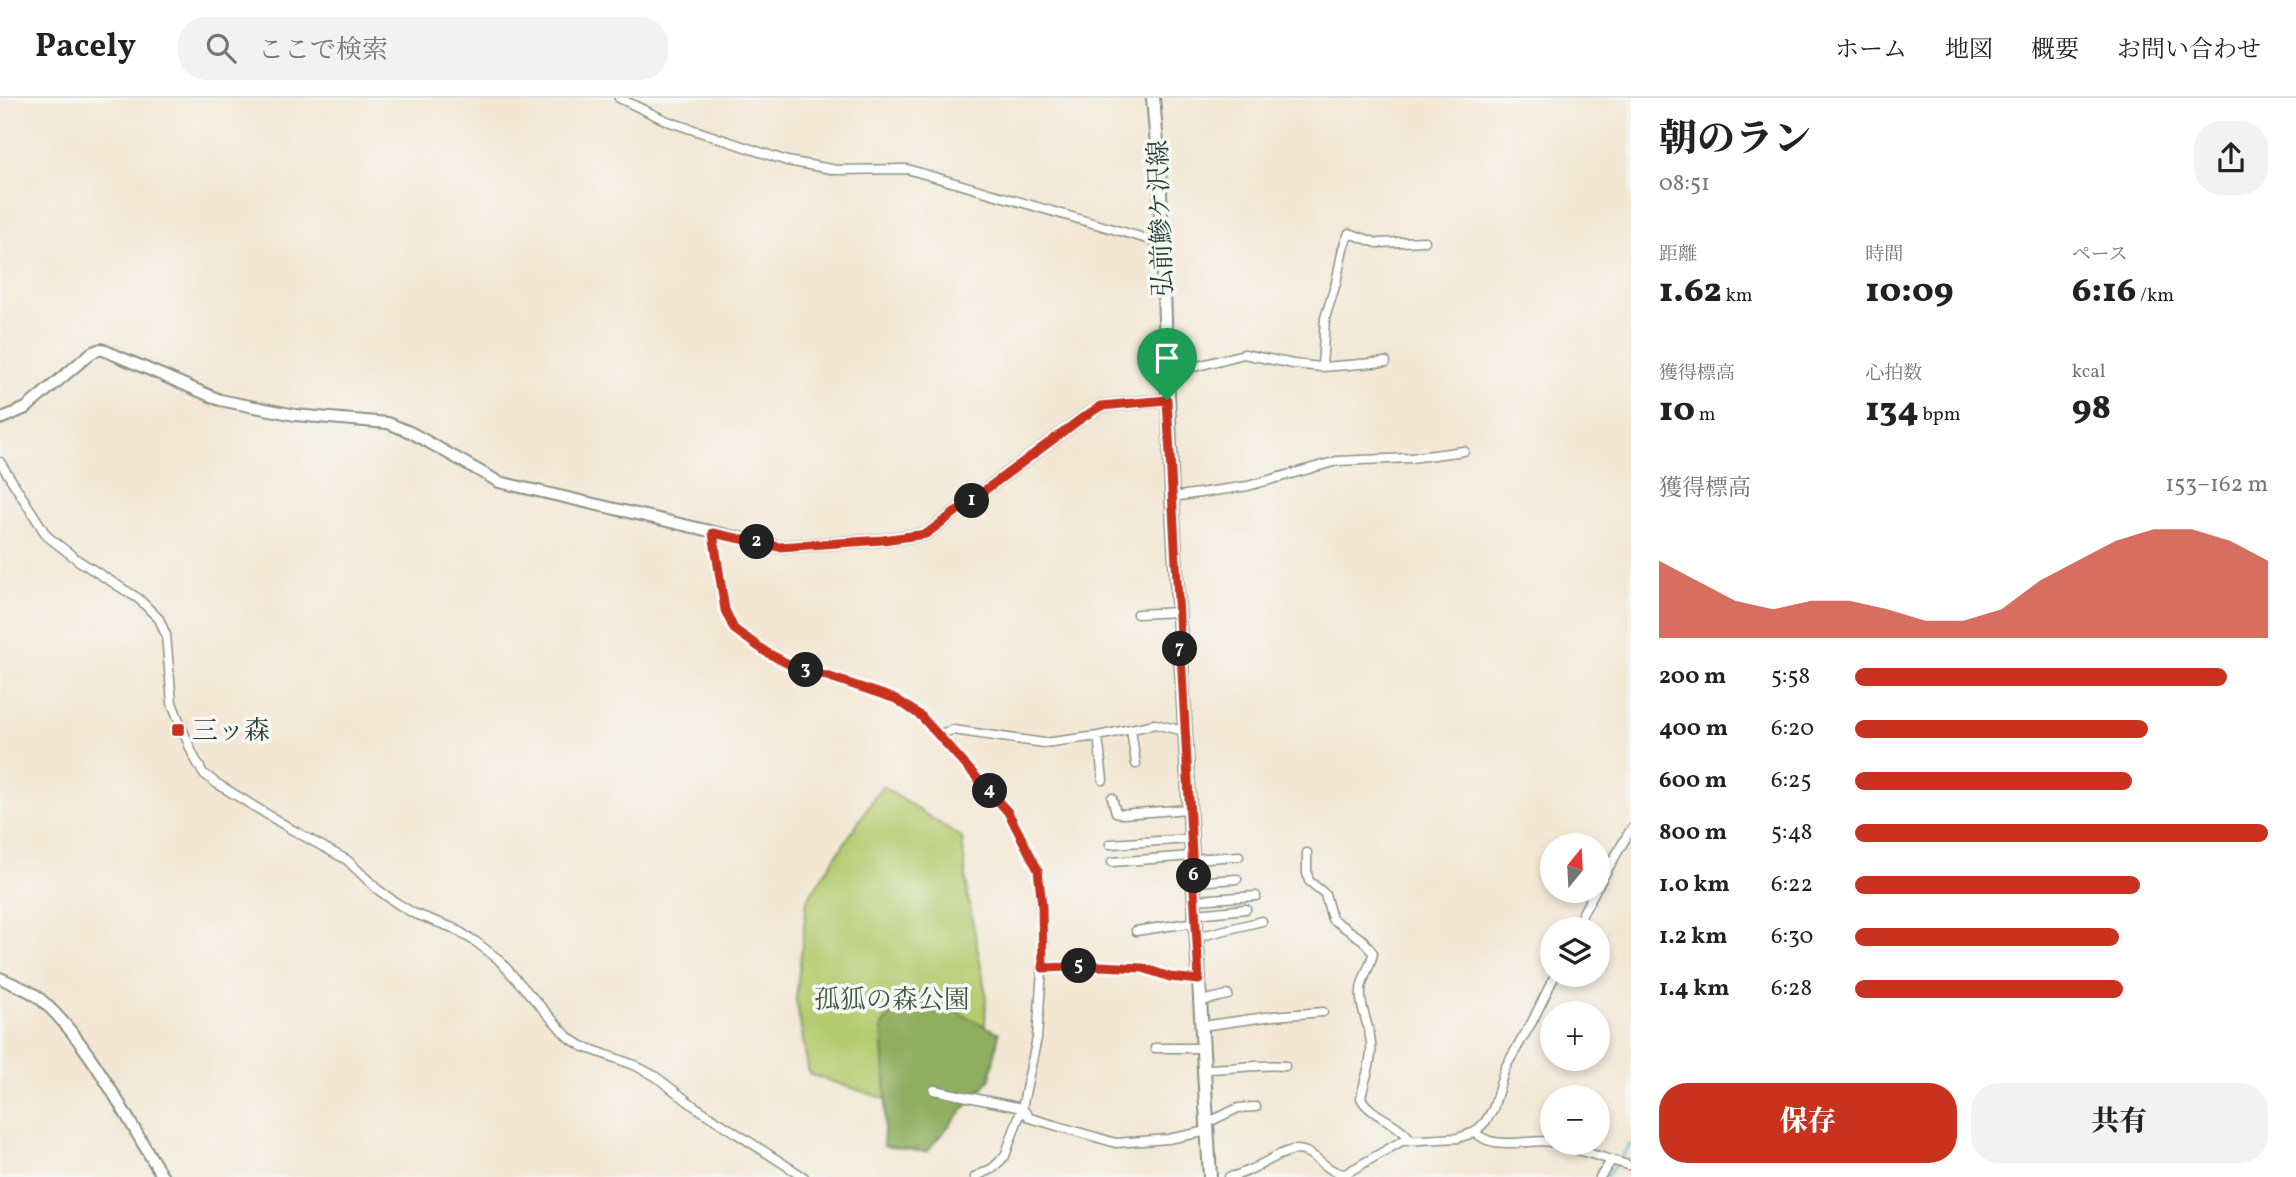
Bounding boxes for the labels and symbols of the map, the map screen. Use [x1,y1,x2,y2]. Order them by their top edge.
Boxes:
street label: 弘前鰺ケ沢線 [1141,139,1183,297]
pin [1137,328,1197,400]
pin: 1 [954,484,990,518]
pin: 2 [740,524,774,560]
pin: 7 [1162,632,1198,666]
pin: 3 [788,652,824,688]
place label: 三ッ森 [192,714,270,750]
marker: 三ッ森 [170,722,186,738]
pin: 4 [972,774,1007,808]
north arrow [1540,833,1610,903]
pin: 6 [1176,858,1212,894]
pin: 5 [1062,948,1096,984]
park label: 孤狐の森公園 [814,983,970,1019]

